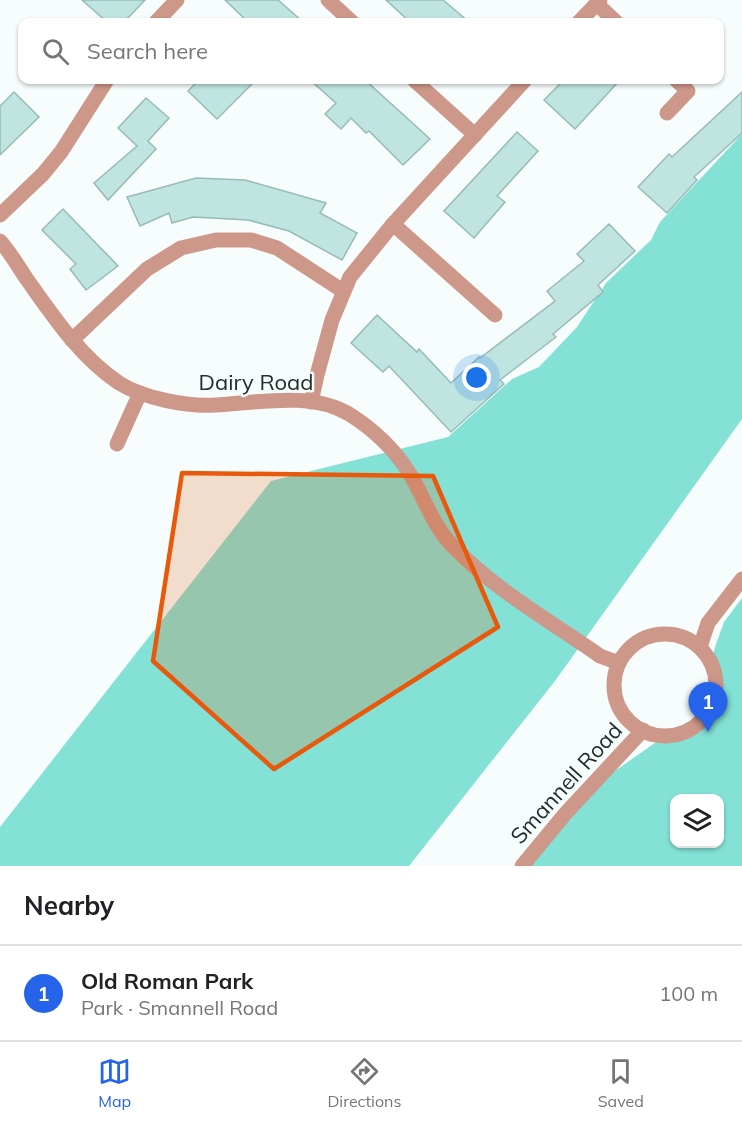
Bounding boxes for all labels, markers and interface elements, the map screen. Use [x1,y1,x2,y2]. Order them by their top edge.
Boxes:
search box [18,18,724,84]
icon: search [39,35,72,68]
text: Search here [87,37,208,65]
your location [462,363,491,392]
street label: Dairy Road [199,368,313,396]
pin: 1 [688,682,728,732]
street label: Smannell Road [504,716,628,850]
map controls [670,794,724,848]
button: layers [670,794,724,848]
text: Nearby [24,889,114,922]
text: Old Roman Park [81,967,253,995]
text: 1 [38,981,50,1006]
text: 100 m [659,981,718,1006]
text: Park · Smannell Road [81,995,278,1020]
tab: Map [98,1055,131,1111]
tab: Directions [327,1055,401,1111]
tab: Saved [598,1055,644,1111]

